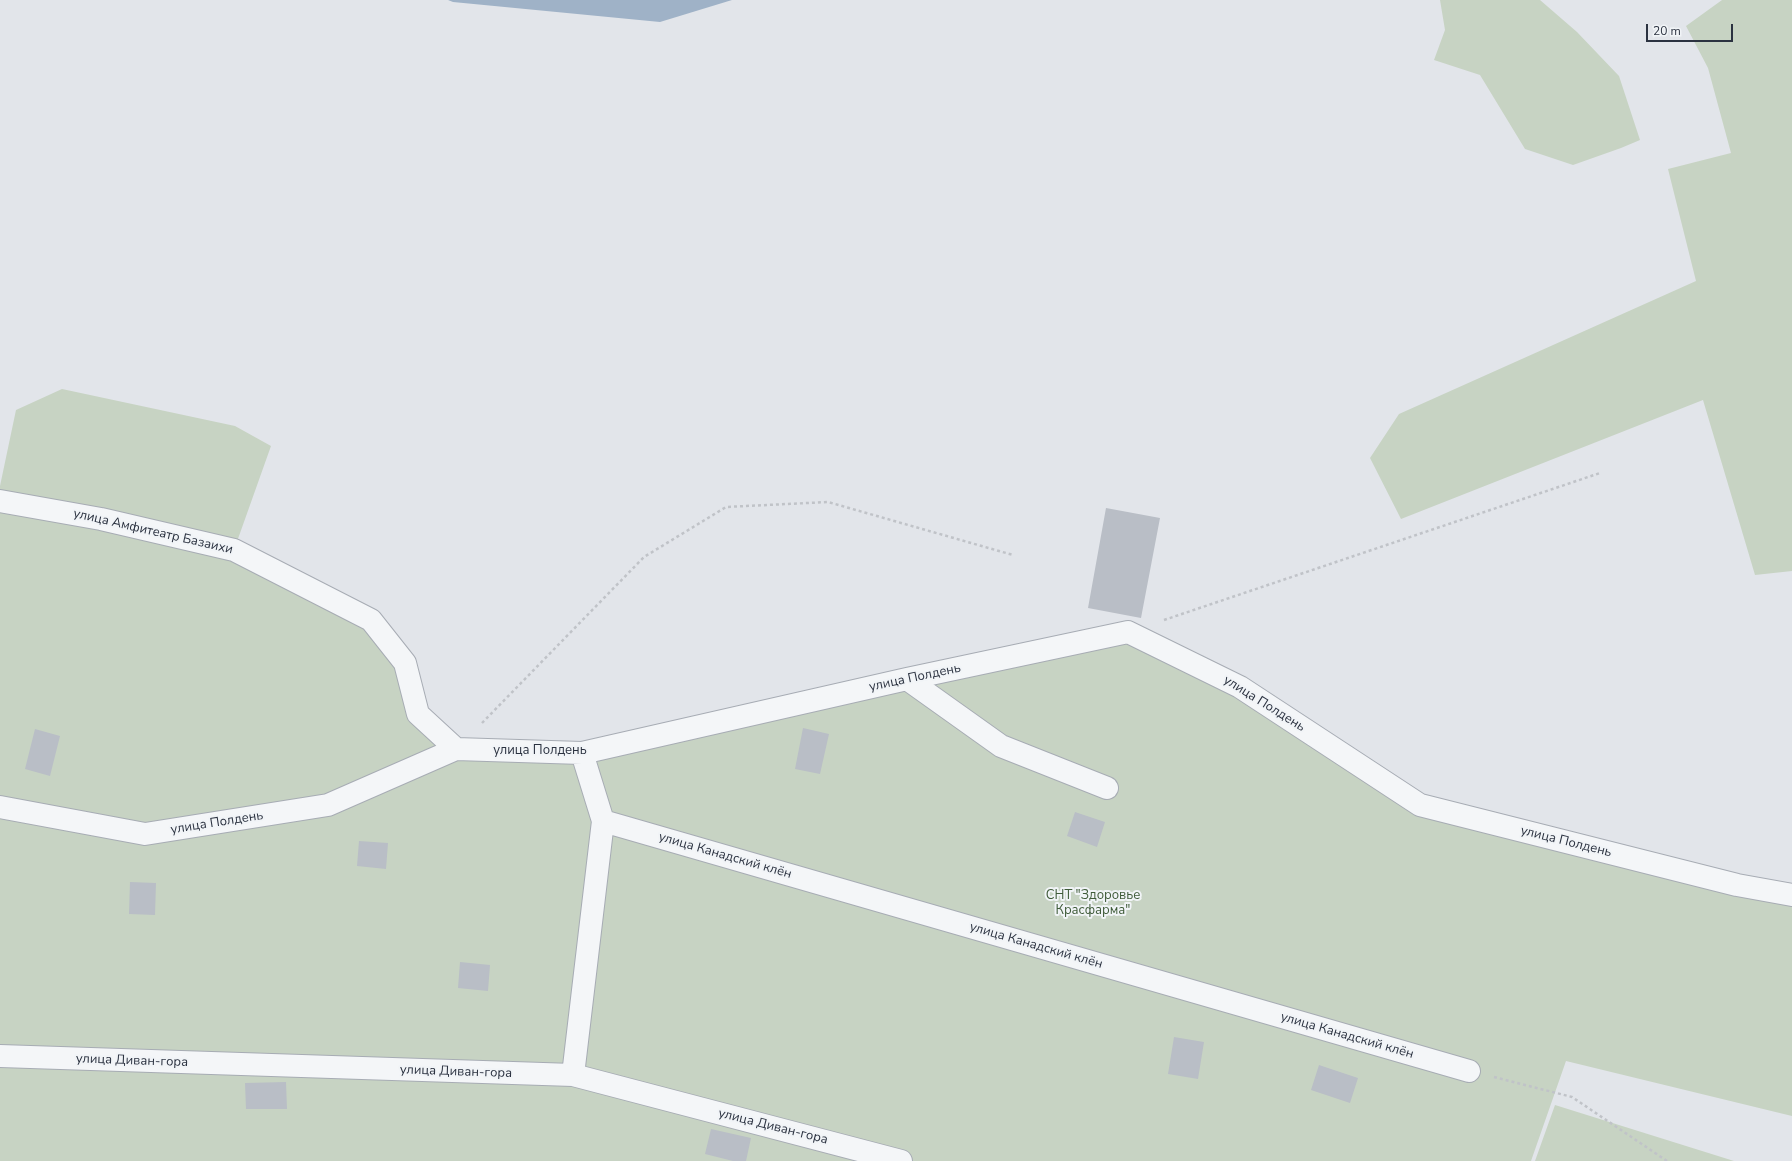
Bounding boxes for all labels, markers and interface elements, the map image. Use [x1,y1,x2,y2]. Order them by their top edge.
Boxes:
scale bar [1648,16,1735,42]
text: 20 m [1653,23,1681,39]
street label: улица Амфитеатр Базаихи [72,506,234,558]
street label: улица Полдень [868,661,962,695]
street label: улица Полдень [1220,673,1308,735]
street label: улица Полдень [493,743,587,759]
street label: улица Полдень [170,808,264,838]
street label: улица Полдень [1519,823,1613,861]
street label: улица Канадский клён [657,830,793,882]
park label: СНТ "Здоровье Красфарма" [1046,888,1140,919]
street label: улица Канадский клён [968,920,1104,972]
street label: улица Канадский клён [1279,1010,1415,1062]
street label: улица Диван-гора [76,1051,188,1071]
street label: улица Диван-гора [400,1062,512,1082]
street label: улица Диван-гора [717,1106,829,1148]

